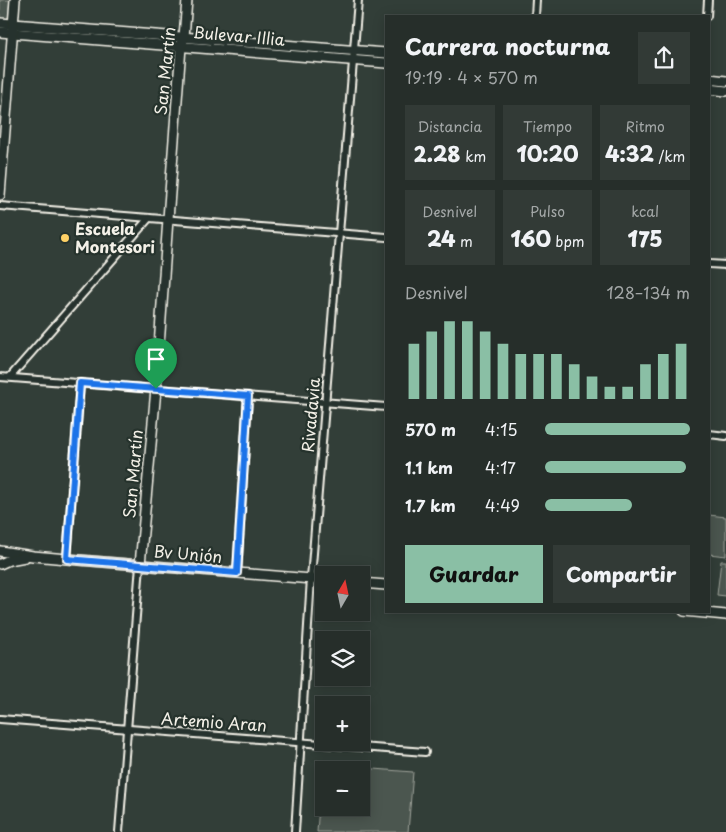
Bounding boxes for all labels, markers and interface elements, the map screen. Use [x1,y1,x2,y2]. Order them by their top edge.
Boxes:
street label: Bulevar Illia [192,19,286,51]
street label: San Martín [147,25,181,116]
text: Carrera nocturna [405,29,610,62]
button: share [638,32,690,84]
text: 19:19 · 4 × 570 m [405,65,538,89]
text: Distancia [418,116,482,137]
text: Tiempo [523,116,572,137]
text: Ritmo [625,116,665,137]
text: 2.28 [413,137,461,169]
text: 10:20 [516,137,579,169]
text: 4:32 [605,137,654,169]
text: km [461,146,486,167]
text: /km [654,146,685,167]
text: Desnivel [423,201,477,222]
text: Pulso [530,201,565,222]
text: kcal [631,201,659,222]
place label: Escuela Montesori [75,216,155,258]
text: 24 [427,222,455,254]
text: 160 [510,222,551,254]
text: 175 [628,222,663,254]
text: m [455,231,473,252]
text: bpm [551,231,585,252]
marker: Escuela Montesori [59,232,71,244]
text: Desnivel [405,280,467,304]
text: 128–134 m [606,280,690,304]
pin [135,338,177,389]
icon: arrive [142,345,170,373]
street label: Rivadavia [295,376,325,453]
text: 570 m [405,417,456,441]
text: 4:15 [485,417,518,441]
street label: San Martín [116,429,148,519]
text: 1.1 km [405,455,453,479]
text: 4:17 [485,455,516,479]
text: 1.7 km [405,493,456,517]
text: 4:49 [485,493,520,517]
street label: Bv Unión [153,538,223,568]
button: Guardar [405,545,543,603]
button: Compartir [553,545,690,603]
north arrow [315,566,370,621]
map controls [315,566,370,816]
button: layers [315,631,370,686]
button: + [315,696,370,751]
street label: Artemio Aran [161,705,268,737]
button: − [315,761,370,816]

